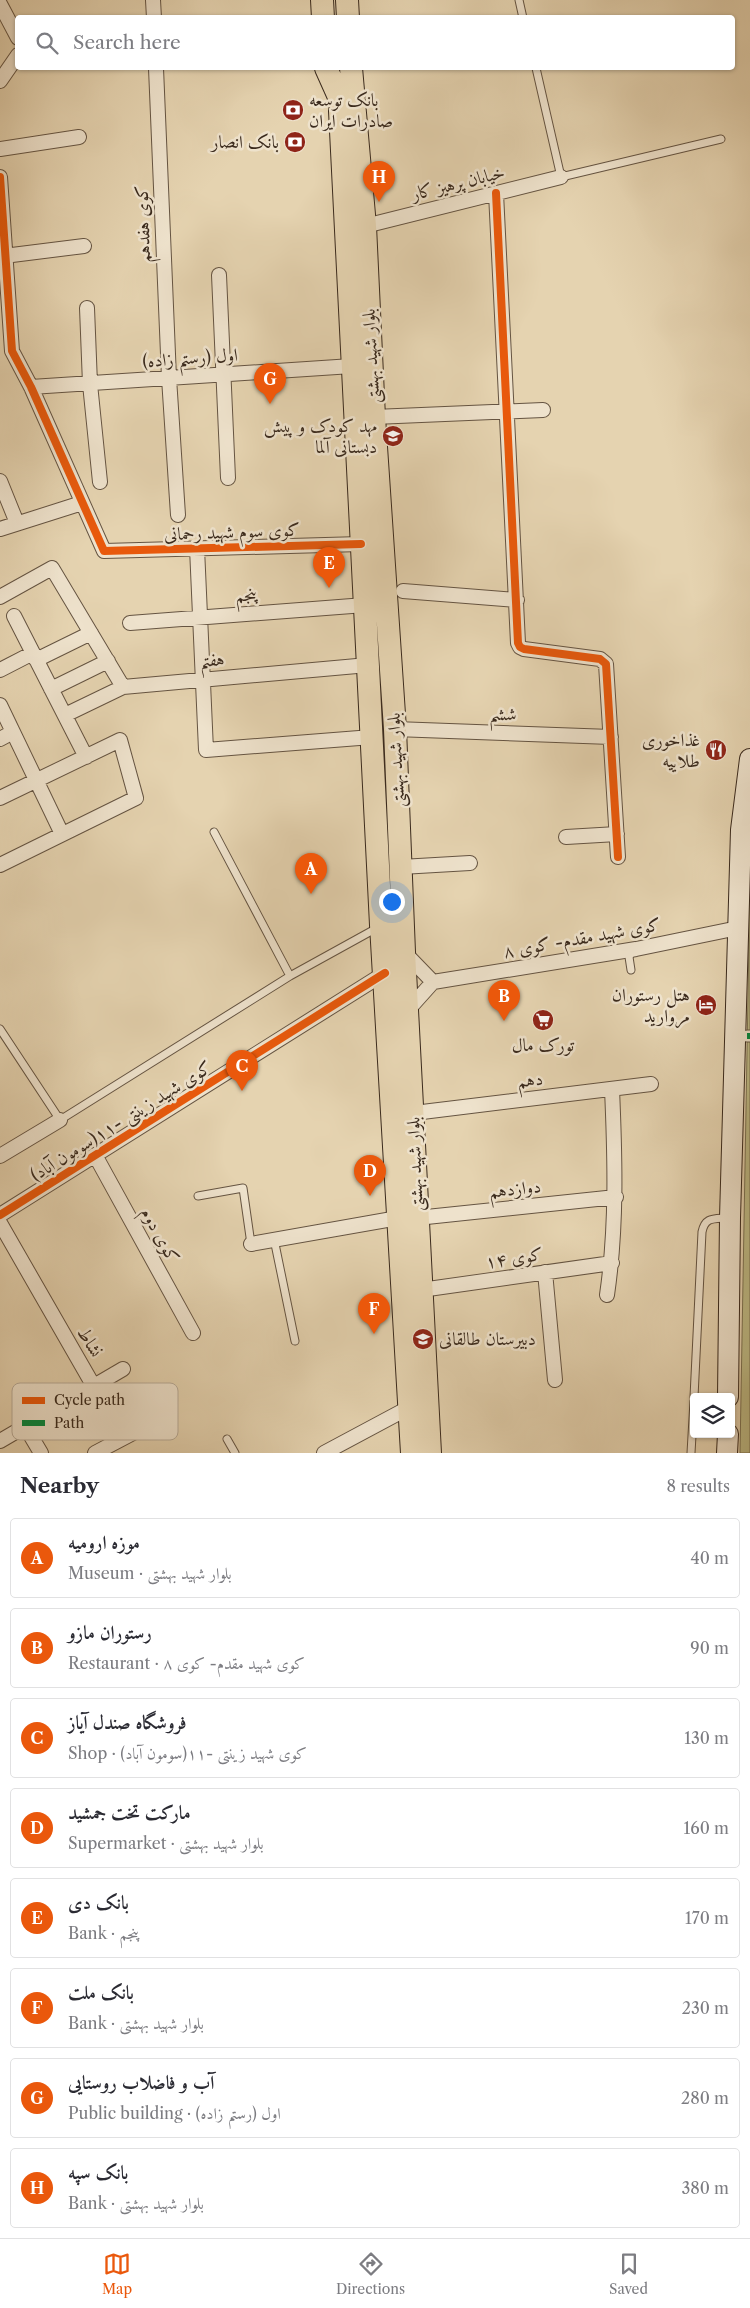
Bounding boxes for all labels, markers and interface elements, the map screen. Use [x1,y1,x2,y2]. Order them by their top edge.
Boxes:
search box [15,15,735,70]
icon: search [33,29,61,57]
text: Search here [73,31,181,54]
place label: بانک توسعه صادرات ایران [309,89,393,132]
bank icon: بانک توسعه صادرات ایران [281,98,305,122]
bank icon: بانک انصار [283,130,307,154]
place label: بانک انصار [209,131,279,153]
pin: H [363,161,395,202]
street label: خیابان پرهیز کار [407,161,507,206]
street label: کوی هفدهم [131,185,161,263]
street label: بلوار شهید بهشتی [358,308,386,404]
street label: اول (رستم زاده) [141,344,239,379]
pin: G [254,363,286,404]
place label: مهد کودک و پیش دبستانی آلما [264,415,377,458]
school or university icon: مهد کودک و پیش دبستانی آلما [381,424,405,448]
street label: کوی سوم شهید رحمانی [164,519,300,550]
pin: E [313,547,345,588]
street label: پنجم [234,583,259,613]
street label: هفتم [199,648,226,679]
street label: ششم [489,703,517,732]
street label: بلوار شهید بهشتی [383,712,411,808]
place label: غذاخوری طلاییه [642,729,700,773]
restaurant icon: غذاخوری طلاییه [704,738,728,762]
pin: A [295,853,327,894]
your location [379,889,405,915]
street label: کوی شهید مقدم- کوی ۸ [502,913,663,968]
pin: B [488,980,520,1021]
place label: هتل رستوران مروارید [612,984,690,1029]
hotel icon: هتل رستوران مروارید [694,993,718,1017]
supermarket icon: تورک مال [531,1008,555,1032]
place label: تورک مال [512,1034,575,1056]
pin: C [226,1050,258,1091]
street label: کوی شهید زینتی -۱۱(سومون آباد) [26,1056,217,1188]
street label: دهم [516,1068,545,1098]
street label: بلوار شهید بهشتی [402,1116,430,1212]
pin: D [354,1155,386,1196]
street label: دوازدهم [488,1175,543,1209]
street label: کوی دوم [131,1203,184,1269]
street label: کوی ۱۴ [484,1243,544,1273]
pin: F [358,1293,390,1334]
street label: نشاط [73,1323,107,1361]
school or university icon: دبیرستان طالقانی [411,1327,435,1351]
place label: دبیرستان طالقانی [439,1328,536,1350]
legend [12,1383,178,1440]
text: Cycle path [54,1391,125,1409]
map controls [690,1393,735,1438]
button: layers [690,1393,735,1438]
text: Path [54,1414,84,1432]
text: Nearby [20,1473,99,1498]
text: 8 results [667,1476,730,1496]
text: موزه ارومیه [68,1531,140,1554]
text: A [31,1548,43,1568]
text: 40 m [690,1548,729,1568]
text: Museum · بلوار شهید بهشتی [68,1563,232,1583]
text: رستوران مازو [68,1621,152,1644]
text: B [31,1638,43,1658]
text: 90 m [690,1638,729,1658]
text: Restaurant · کوی شهید مقدم- کوی ۸ [68,1653,305,1673]
text: فروشگاه صندل آیاز [68,1711,187,1734]
text: C [31,1728,43,1748]
text: 130 m [684,1728,729,1748]
text: Shop · کوی شهید زینتی -۱۱(سومون آباد) [68,1743,307,1763]
text: مارکت تخت جمشید [68,1801,191,1824]
text: D [30,1818,44,1838]
text: 160 m [684,1818,729,1838]
text: Supermarket · بلوار شهید بهشتی [68,1833,263,1853]
text: بانک دی [68,1891,129,1914]
text: E [31,1908,43,1928]
text: 170 m [685,1908,729,1928]
text: Bank · پنجم [68,1923,139,1943]
text: بانک ملت [68,1981,134,2004]
text: F [32,1998,42,2018]
text: 230 m [682,1998,729,2018]
text: Bank · بلوار شهید بهشتی [68,2013,204,2033]
text: آب و فاضلاب روستایی [68,2071,214,2094]
text: G [30,2088,44,2108]
text: 280 m [681,2088,729,2108]
text: Public building · اول (رستم زاده) [68,2103,281,2123]
text: بانک سپه [68,2161,128,2184]
text: H [30,2178,44,2198]
text: 380 m [681,2178,729,2198]
text: Bank · بلوار شهید بهشتی [68,2193,204,2213]
tab: Map [102,2250,132,2298]
tab: Directions [336,2250,405,2298]
tab: Saved [609,2250,648,2298]

